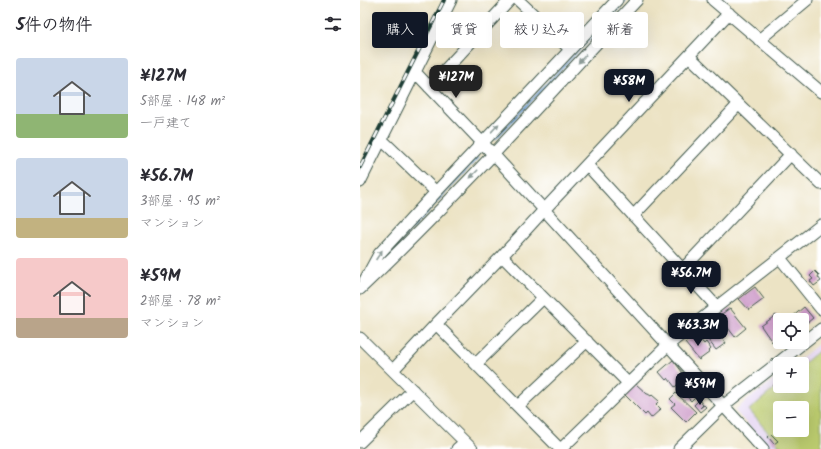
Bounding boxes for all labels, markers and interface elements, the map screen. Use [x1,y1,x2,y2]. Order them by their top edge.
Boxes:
text: 5件の物件 [16,12,93,39]
chip: 購入 [372,12,428,48]
chip: 賃貸 [436,12,492,48]
chip: 絞り込み [500,12,584,48]
chip: 新着 [592,12,648,48]
icon: filters [322,13,344,35]
one-way arrow [577,54,587,64]
text: ¥127M [140,63,186,90]
pin: ¥127M [428,65,484,99]
text: ¥127M [438,67,474,88]
pin: ¥58M [605,69,653,103]
text: ¥58M [613,71,645,92]
icon: home [48,74,96,122]
text: 5部屋 · 148 m² [140,91,225,112]
text: 一戸建て [140,113,192,134]
one-way arrow [491,123,500,133]
text: ¥56.7M [140,163,193,190]
one-way arrow [469,169,478,179]
icon: home [48,174,96,222]
text: 3部屋 · 95 m² [140,191,220,212]
text: マンション [140,213,204,234]
one-way arrow [375,250,383,260]
pin: ¥56.7M [658,261,724,295]
text: ¥59M [140,263,181,290]
text: ¥56.7M [671,263,711,284]
icon: home [48,274,96,322]
text: 2部屋 · 78 m² [140,291,220,312]
text: マンション [140,313,204,334]
pin: ¥63.3M [665,313,731,347]
map controls [773,313,809,437]
button: locate [773,313,809,349]
text: ¥63.3M [677,315,719,336]
button: + [773,357,809,393]
pin: ¥59M [676,372,724,406]
text: ¥59M [685,374,715,395]
button: − [773,401,809,437]

